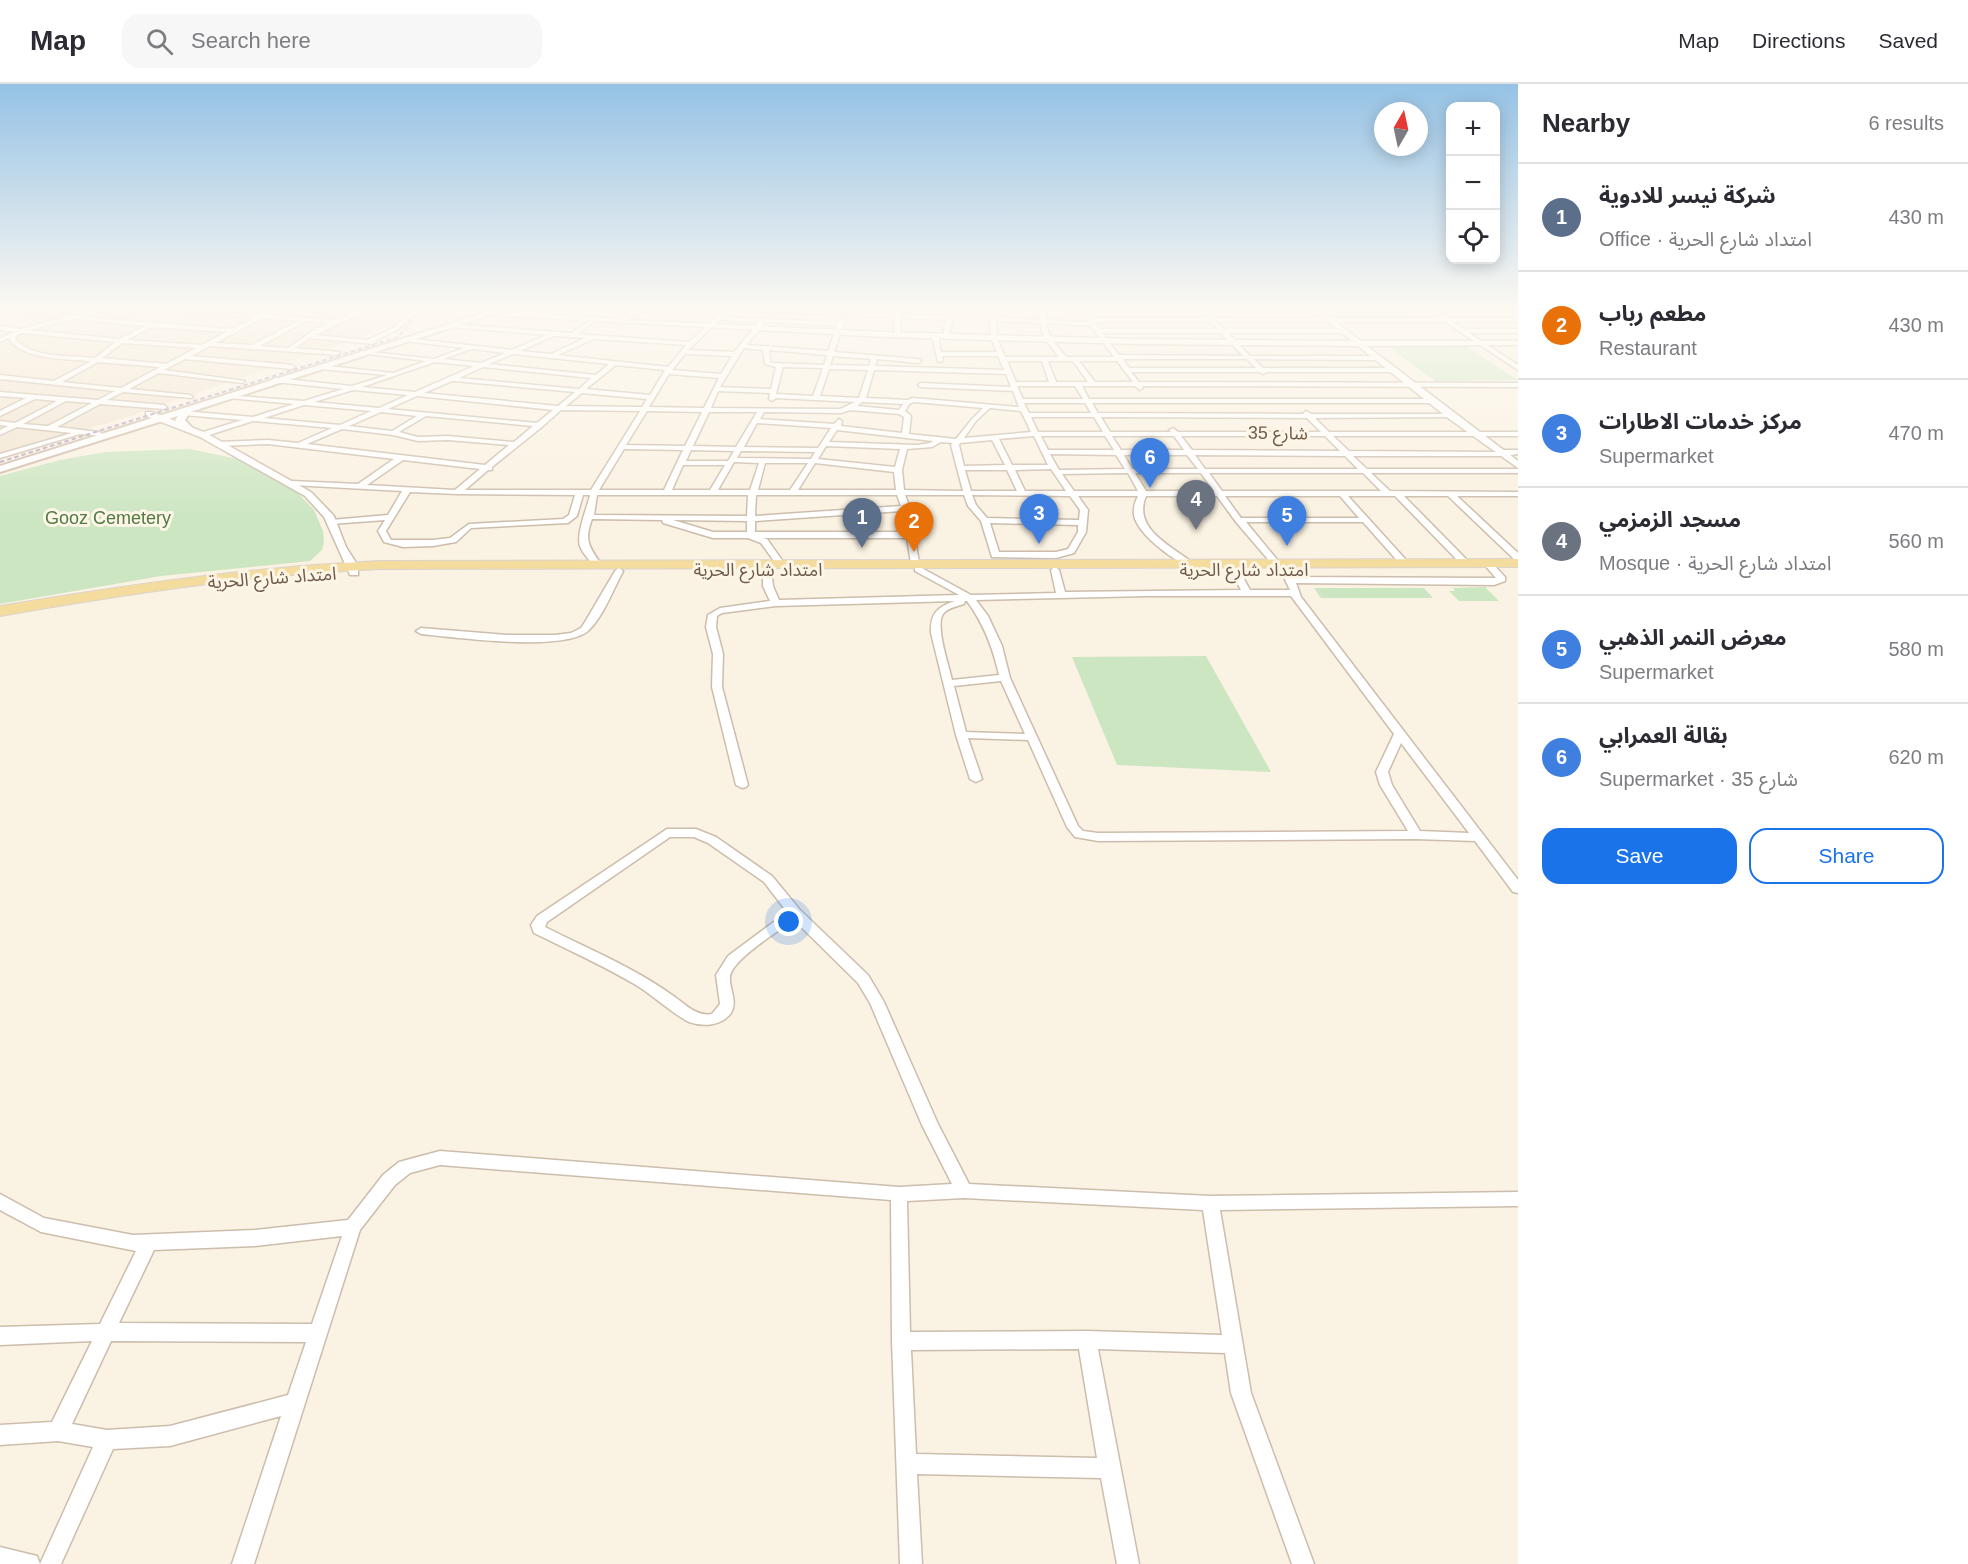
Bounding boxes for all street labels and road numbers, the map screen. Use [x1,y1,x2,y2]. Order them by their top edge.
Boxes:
street label: شارع 35 [1248,422,1308,448]
street label: امتداد شارع الحرية [693,560,823,584]
street label: امتداد شارع الحرية [1179,560,1309,584]
street label: امتداد شارع الحرية [207,564,337,596]

